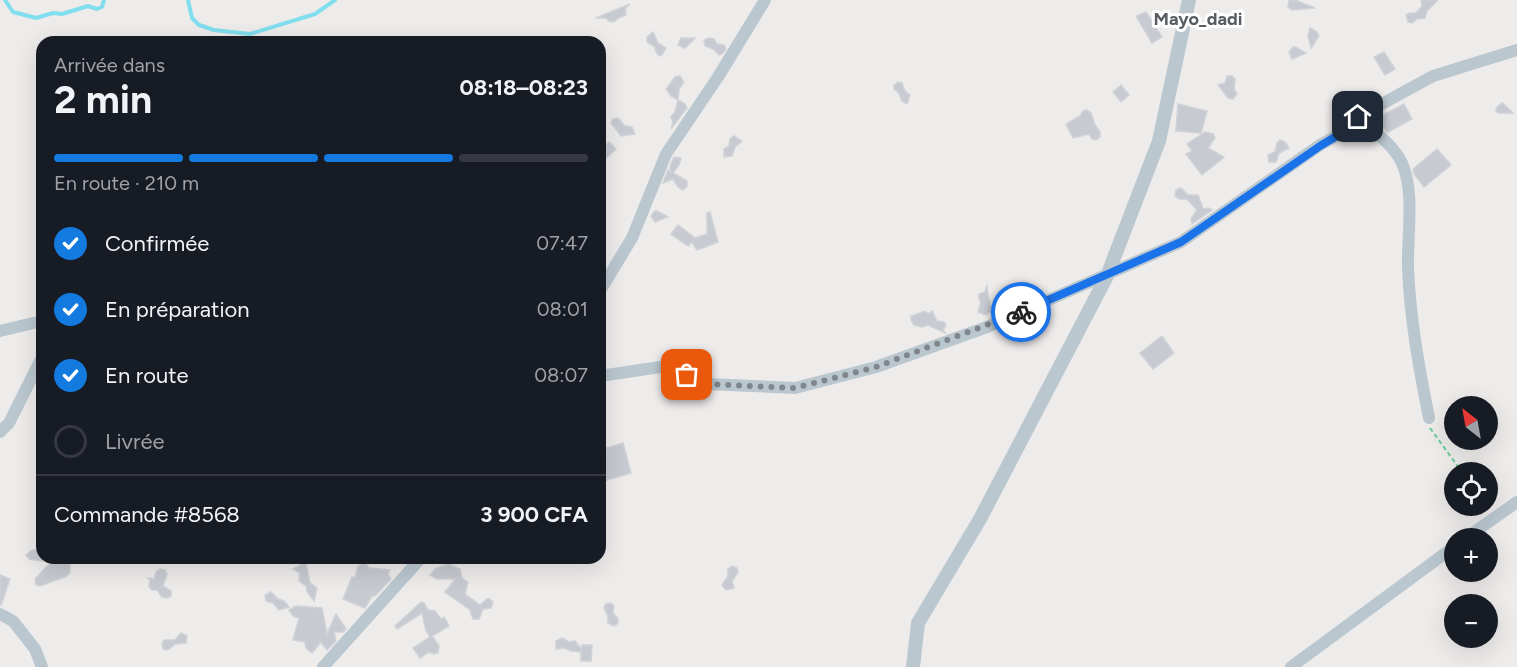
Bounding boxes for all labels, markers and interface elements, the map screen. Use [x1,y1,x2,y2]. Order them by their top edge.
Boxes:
district label: Mayo_dadi [1154,8,1242,30]
text: Arrivée dans [54,53,165,77]
text: 08:18–08:23 [459,74,588,101]
text: 2 min [54,76,152,123]
pin [1332,91,1383,142]
icon: home [1341,100,1374,133]
text: En route · 210 m [54,171,199,195]
icon: check [54,227,87,260]
text: Confirmée [105,230,209,257]
text: 07:47 [536,231,588,255]
courier [991,282,1051,342]
icon: check [54,293,87,326]
text: En préparation [105,296,250,323]
icon: bike [1005,296,1038,329]
text: 08:01 [537,297,588,321]
pin [661,349,712,400]
icon: bag [670,358,703,391]
icon: check [54,359,87,392]
text: En route [105,362,188,389]
text: 08:07 [534,363,588,387]
north arrow [1444,396,1498,450]
map controls [1444,396,1498,648]
text: Livrée [105,428,164,455]
button: locate [1444,462,1498,516]
text: Commande #8568 [54,501,240,528]
text: 3 900 CFA [480,501,588,528]
button: + [1444,528,1498,582]
button: − [1444,594,1498,648]

